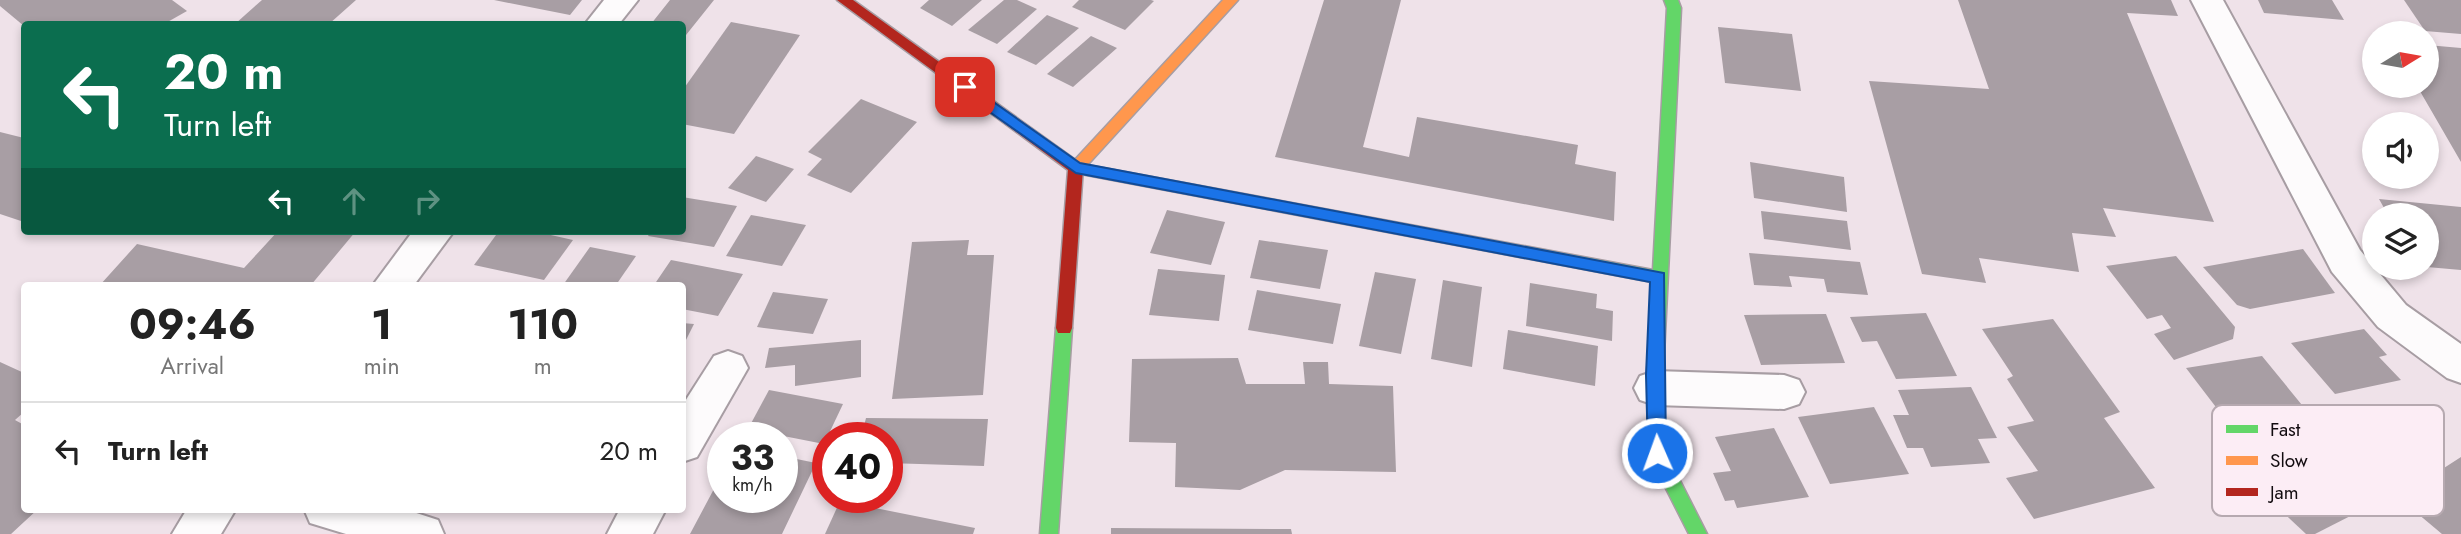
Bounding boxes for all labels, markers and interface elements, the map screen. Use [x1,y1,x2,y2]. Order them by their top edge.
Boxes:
north arrow [2362,21,2440,98]
map controls [2362,21,2439,280]
text: 20 m [164,37,283,107]
icon: left [49,49,140,140]
pin [935,57,995,117]
icon: arrive [946,68,984,106]
text: Turn left [164,102,271,148]
button: sound [2362,112,2439,189]
icon: left [262,182,300,220]
icon: ahead [335,182,373,220]
icon: right [408,182,446,220]
button: layers [2362,203,2439,280]
text: 09:46 [129,294,256,355]
text: 1 [371,294,392,355]
text: 110 [508,294,578,355]
text: Arrival [161,349,224,383]
text: min [364,349,400,383]
text: m [534,349,552,383]
legend [2212,405,2444,516]
position arrow [1620,416,1694,490]
text: Fast [2270,416,2301,443]
speed limit sign: 40 [812,422,903,513]
icon: left [49,432,87,470]
text: Turn left [108,432,208,470]
text: 20 m [600,432,658,470]
text: 33 [731,433,774,483]
text: Slow [2270,447,2308,474]
text: km/h [732,472,773,498]
text: Jam [2267,479,2299,506]

